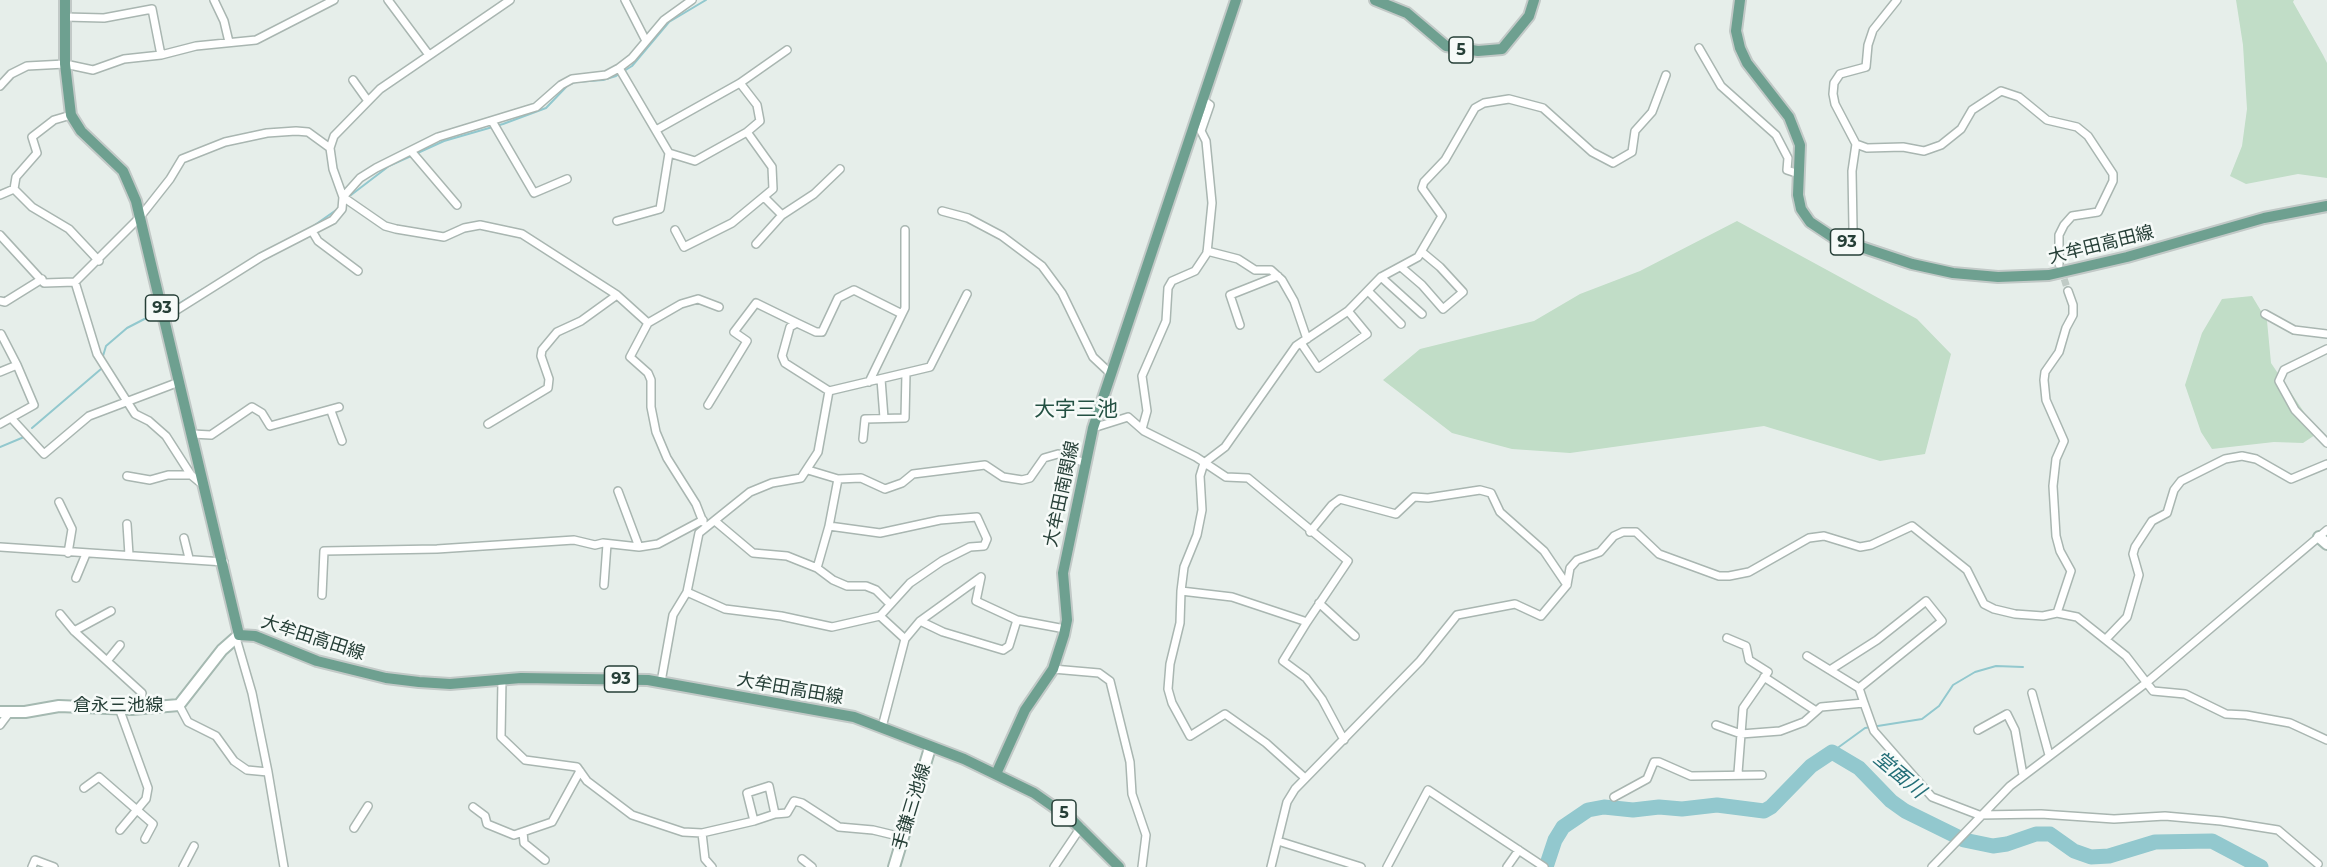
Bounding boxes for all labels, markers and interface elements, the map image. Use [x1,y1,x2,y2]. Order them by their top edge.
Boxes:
road number: 5 [1449,37,1473,63]
street label: 大牟田高田線 [2046,221,2156,269]
road number: 93 [1830,229,1864,255]
road number: 93 [146,295,178,321]
district label: 大字三池 [1034,397,1118,423]
street label: 大牟田南関線 [1040,439,1084,549]
street label: 大牟田高田線 [258,611,368,665]
road number: 93 [604,666,638,692]
street label: 大牟田高田線 [735,669,845,709]
street label: 倉永三池線 [73,695,163,717]
water label: 堂面川 [1868,747,1930,803]
street label: 手鎌三池線 [889,761,935,853]
road number: 5 [1052,800,1076,826]

